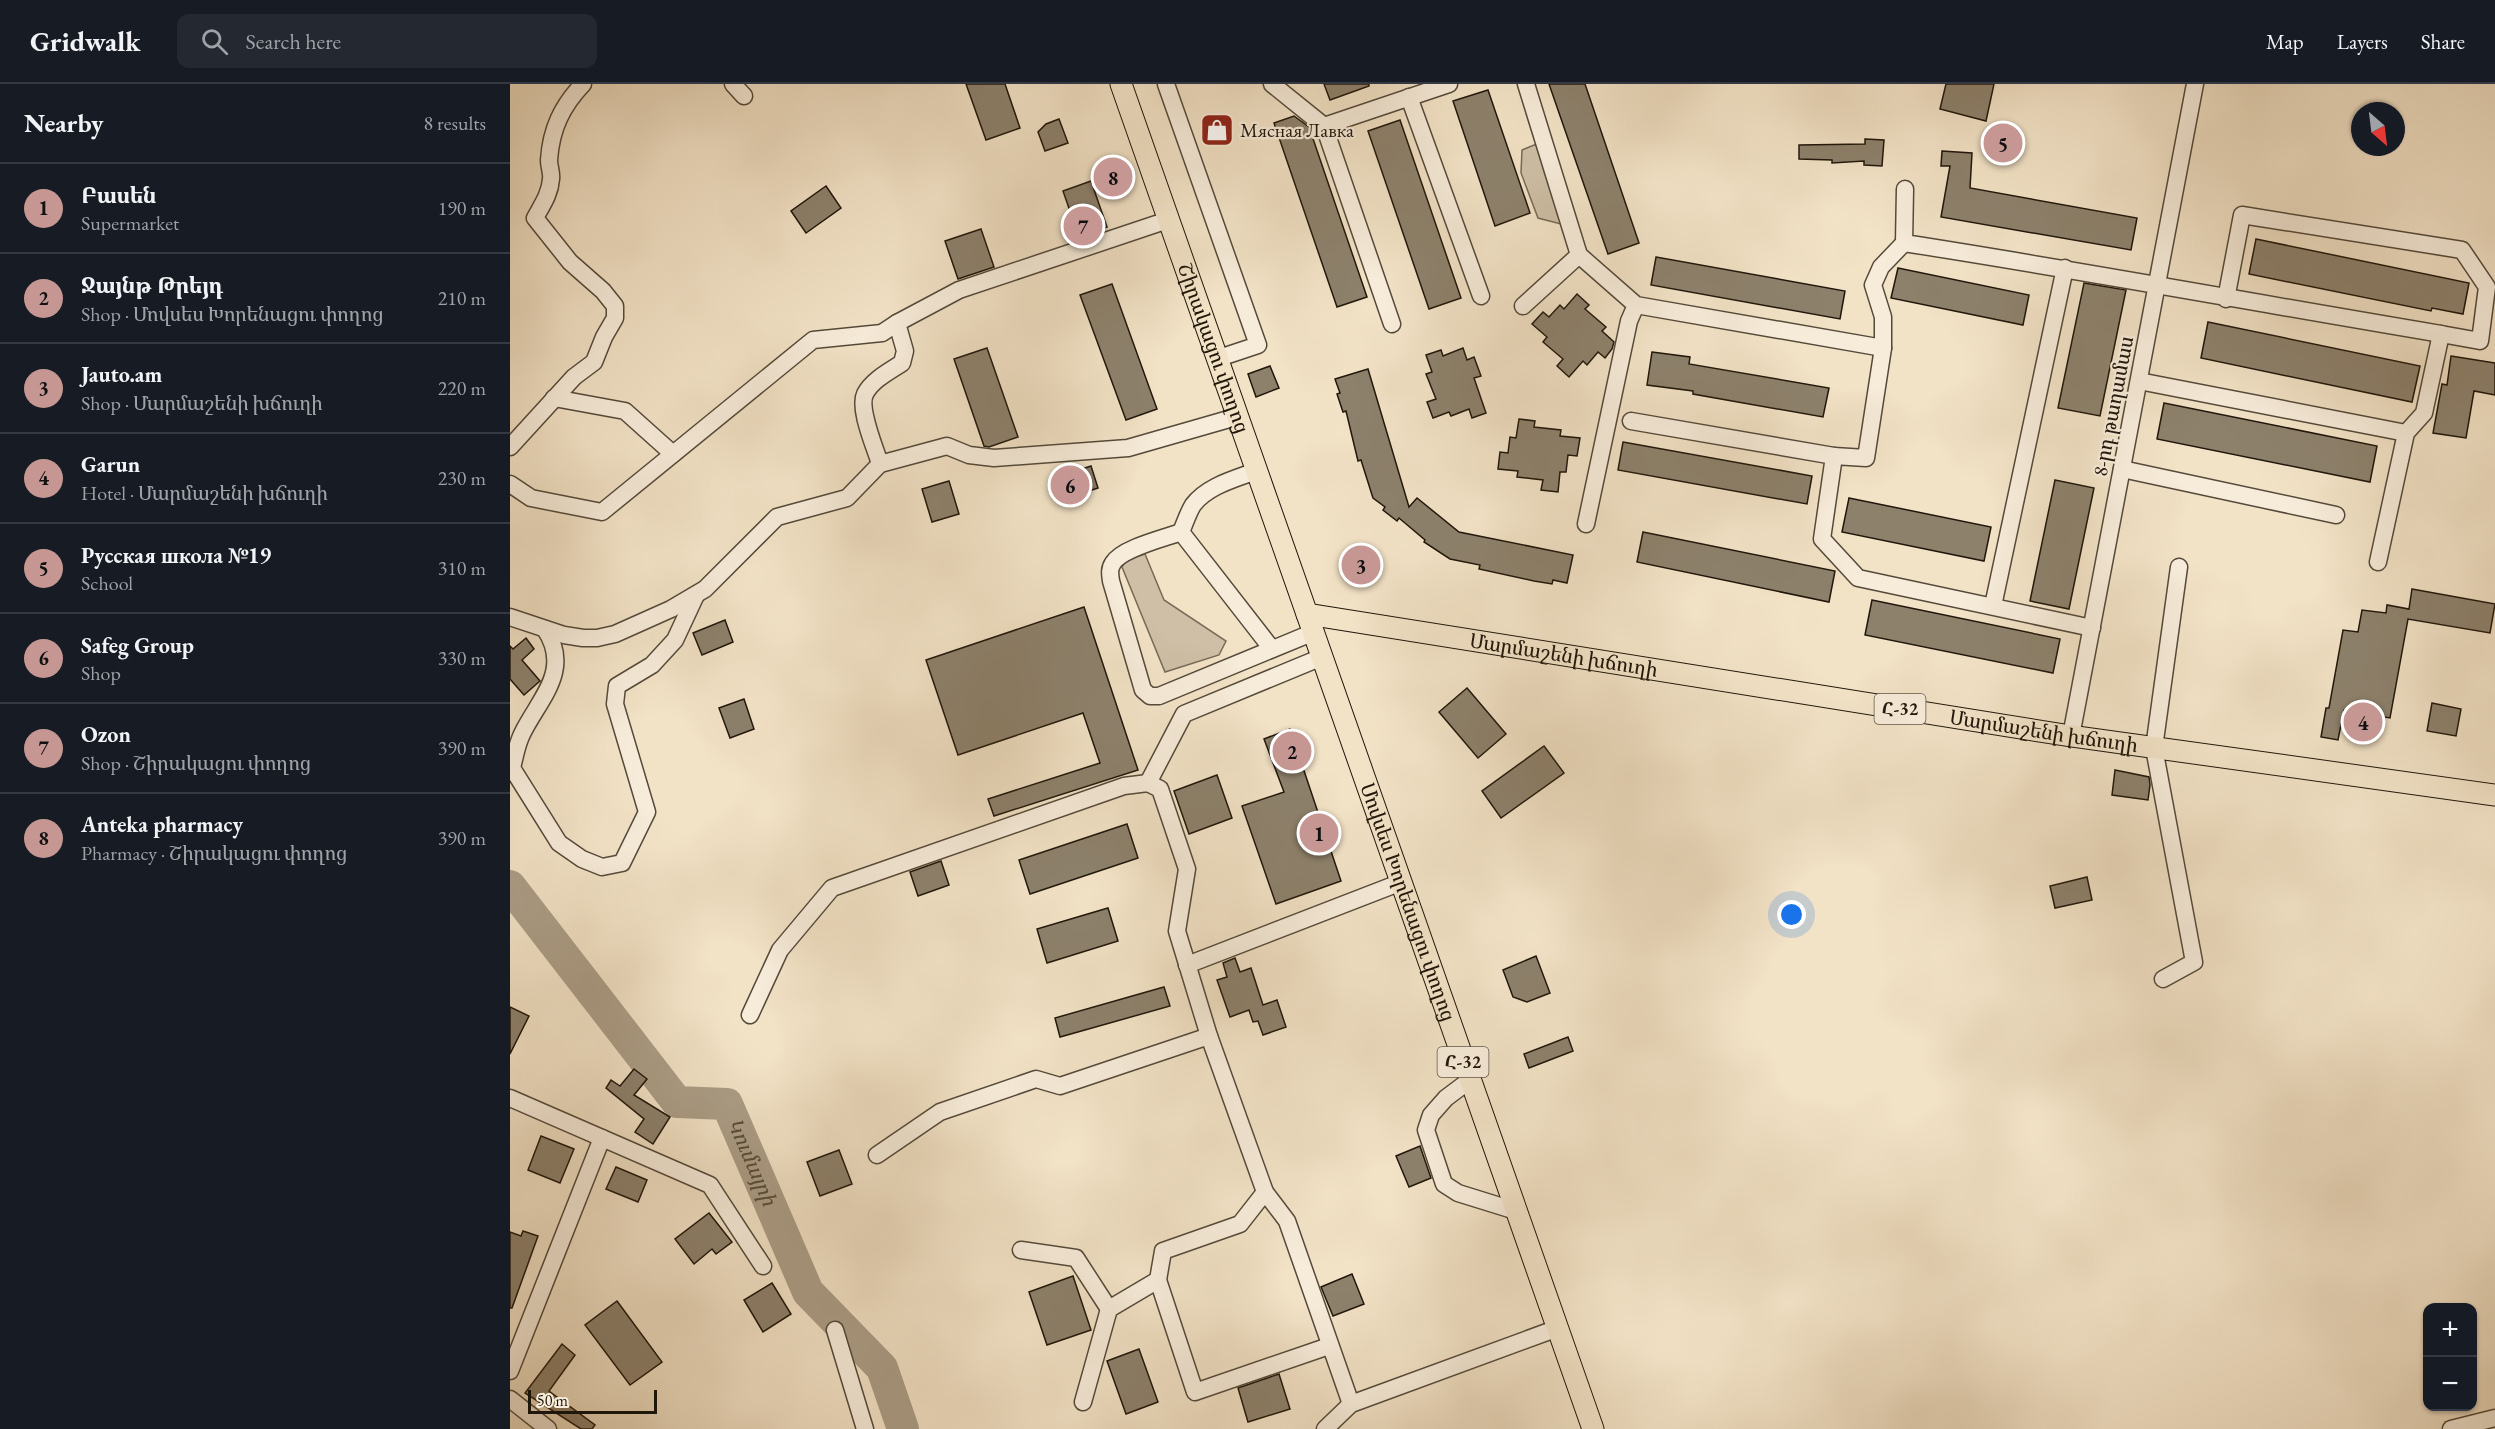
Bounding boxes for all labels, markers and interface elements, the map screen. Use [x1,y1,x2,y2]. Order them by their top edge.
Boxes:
search box [177,14,597,68]
text: Gridwalk [30,23,141,59]
icon: search [198,25,231,58]
text: Search here [246,27,341,56]
text: Map [2266,28,2304,55]
text: Layers [2337,28,2388,55]
text: Share [2421,28,2465,55]
north arrow [2351,102,2405,156]
text: Nearby [24,106,104,140]
text: 8 results [423,110,486,136]
shop icon: Мясная Лавка [1199,112,1235,148]
place label: Мясная Лавка [1240,117,1354,143]
pin: 5 [1984,120,2022,166]
pin: 8 [1094,154,1132,200]
text: Բասեն [81,181,156,210]
text: 1 [38,195,49,221]
text: 190 m [438,195,486,221]
pin: 7 [1064,204,1102,248]
text: Supermarket [81,210,179,236]
street label: Շիրակացու փողոց [1172,260,1256,437]
text: Ջայնթ Թրեյդ [81,271,223,300]
text: 2 [38,285,49,311]
text: 210 m [438,285,486,311]
text: Shop · Մովսես Խորենացու փողոց [81,301,384,327]
street label: 8-րդ թաղամաս [2087,334,2139,478]
text: Jauto.am [81,360,162,389]
text: 3 [38,375,49,401]
text: 220 m [438,375,486,401]
text: Shop · Մարմաշենի խճուղի [81,390,323,416]
text: Garun [81,450,140,479]
pin: 6 [1050,462,1090,508]
text: 4 [38,465,49,491]
text: 230 m [438,465,486,491]
text: Hotel · Մարմաշենի խճուղի [81,480,328,506]
text: Русская школа №19 [81,541,271,570]
pin: 3 [1342,542,1380,588]
text: 5 [38,555,49,581]
text: 310 m [438,555,486,581]
text: School [81,570,133,596]
street label: Մարմաշենի խճուղի [1468,627,1660,683]
text: Safeg Group [81,631,194,660]
text: 6 [38,645,49,671]
text: 330 m [438,645,486,671]
text: Shop [81,660,121,686]
road number: Հ-32 [1874,694,1926,724]
pin: 4 [2344,700,2382,744]
street label: Մարմաշենի խճուղի [1948,704,2139,758]
text: Ozon [81,720,131,749]
pin: 2 [1272,728,1312,774]
text: 7 [38,735,49,761]
text: 390 m [438,735,486,761]
text: Shop · Շիրակացու փողոց [81,750,311,776]
street label: Մովսես Խորենացու փողոց [1354,779,1462,1025]
text: Anteka pharmacy [81,810,243,839]
pin: 1 [1300,810,1338,855]
text: 8 [38,825,49,851]
text: 390 m [438,825,486,851]
text: Pharmacy · Շիրակացու փողոց [81,840,347,866]
your location [1777,900,1806,929]
road number: Հ-32 [1438,1047,1488,1077]
water label: Կումայրի [722,1114,784,1211]
map controls [2423,1303,2477,1411]
button: + [2423,1303,2477,1357]
button: − [2423,1357,2477,1411]
scale bar [528,1387,657,1414]
text: 50 m [537,1390,568,1411]

